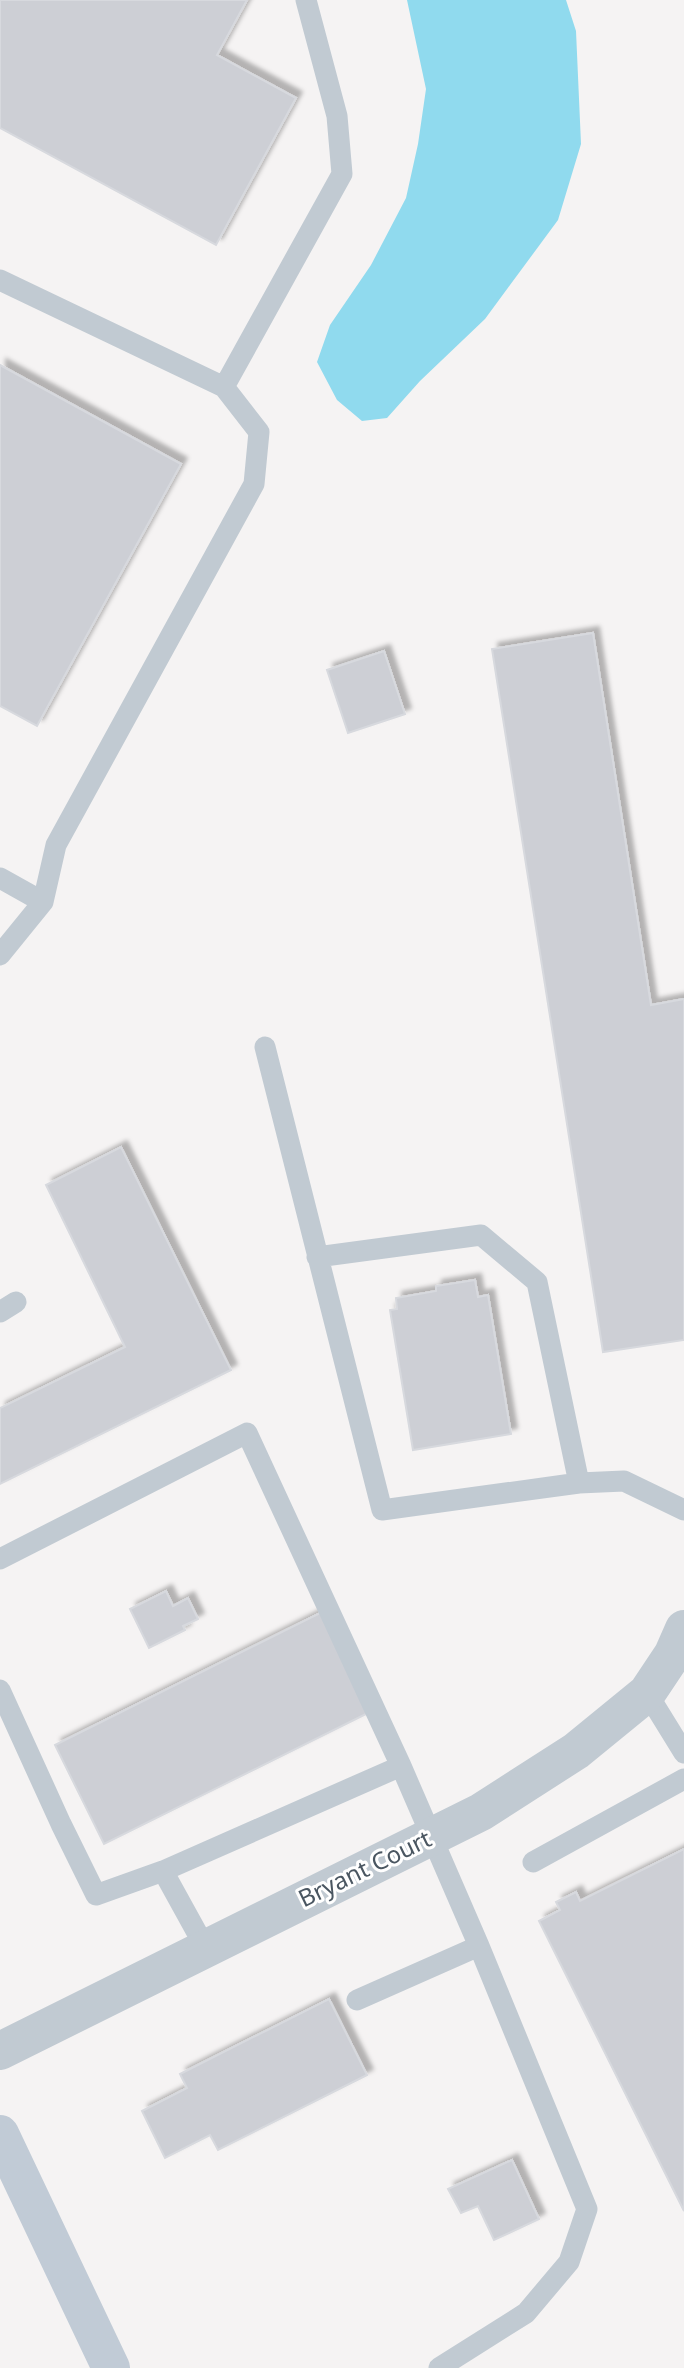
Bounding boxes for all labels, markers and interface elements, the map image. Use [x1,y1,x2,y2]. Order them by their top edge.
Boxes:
street label: Bryant Court [292,1821,437,1914]

